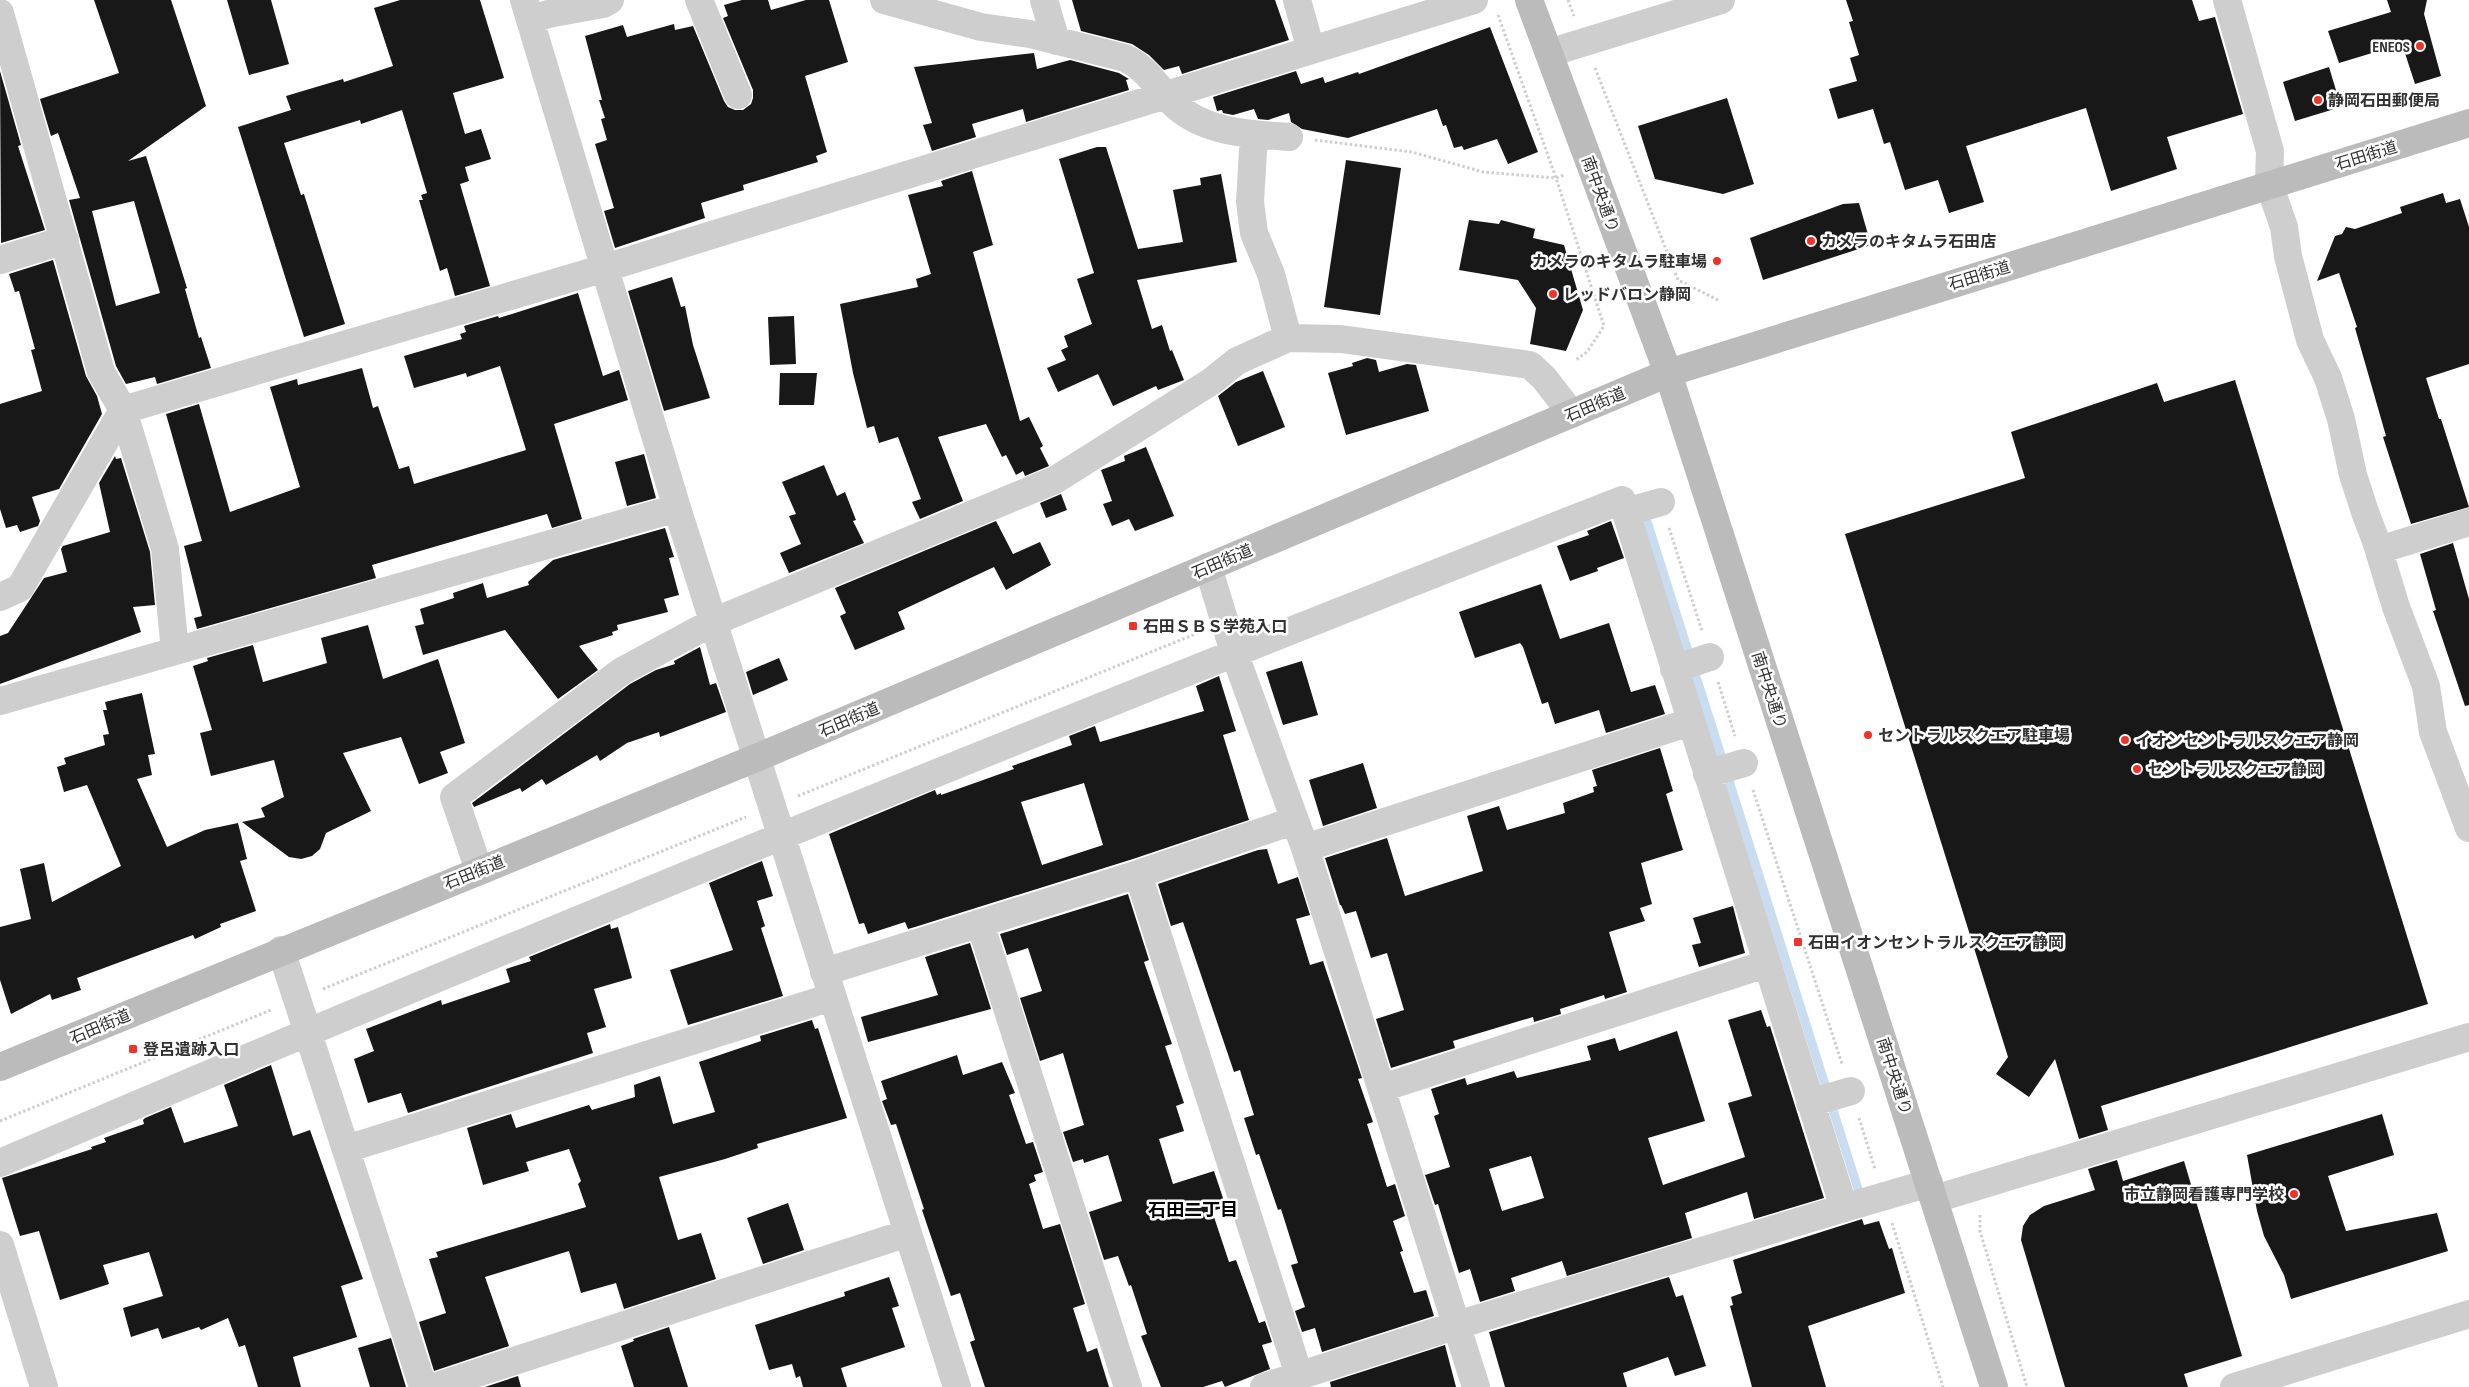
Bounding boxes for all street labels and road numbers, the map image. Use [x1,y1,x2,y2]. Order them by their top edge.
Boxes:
street label: 石田街道 [2333,138,2400,175]
street label: 南中央通り [1577,154,1622,235]
street label: 石田街道 [1946,258,2013,295]
street label: 石田街道 [1562,384,1629,427]
street label: 石田街道 [1189,541,1256,584]
street label: 南中央通り [1747,649,1790,731]
street label: 石田街道 [816,699,883,742]
street label: 石田街道 [441,853,508,894]
street label: 石田街道 [67,1006,134,1049]
street label: 南中央通り [1872,1035,1915,1117]

